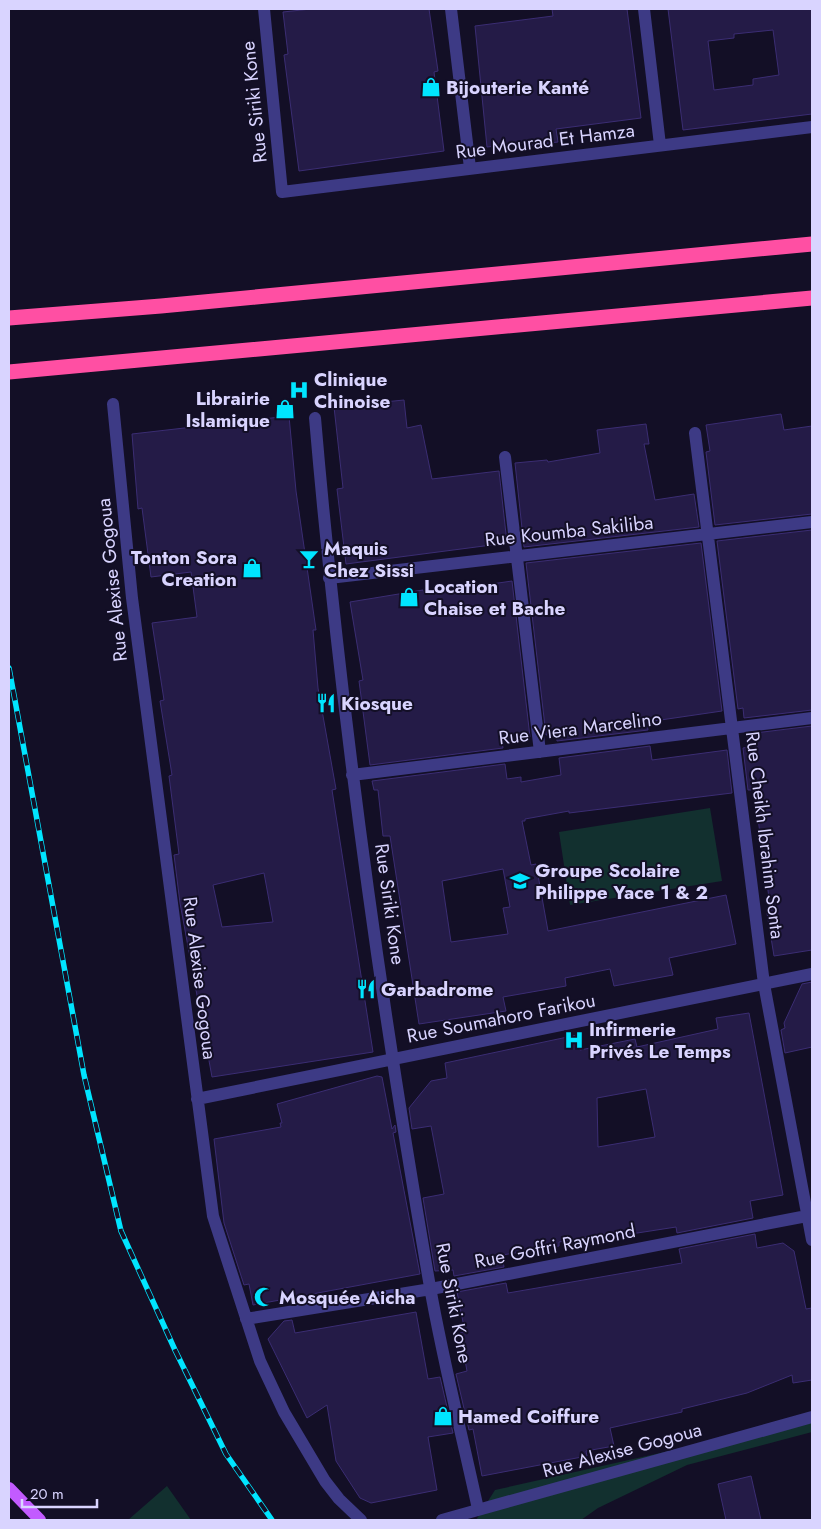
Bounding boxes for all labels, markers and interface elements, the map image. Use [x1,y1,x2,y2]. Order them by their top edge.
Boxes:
street label: Rue Siriki Kone [234,40,274,164]
place label: Bijouterie Kanté [446,74,589,101]
shop icon: Bijouterie Kanté [420,76,442,98]
street label: Rue Mourad Et Hamza [454,117,636,165]
place label: Clinique Chinoise [314,366,390,415]
hospital icon: Clinique Chinoise [288,379,310,401]
place label: Librairie Islamique [186,385,270,434]
shop icon: Librairie Islamique [274,398,296,420]
street label: Rue Alexise Gogoua [90,497,134,663]
street label: Rue Koumba Sakiliba [483,509,655,553]
place label: Maquis Chez Sissi [324,535,414,584]
place label: Tonton Sora Creation [131,544,237,593]
bar icon: Maquis Chez Sissi [298,548,320,570]
shop icon: Tonton Sora Creation [241,557,263,579]
place label: Location Chaise et Bache [424,573,566,622]
shop icon: Location Chaise et Bache [398,586,420,608]
place label: Kiosque [341,690,413,717]
restaurant icon: Kiosque [315,692,337,714]
street label: Rue Viera Marcelino [497,705,663,751]
street label: Rue Cheikh Ibrahim Sonta [739,730,791,940]
street label: Rue Siriki Kone [368,842,412,967]
place label: Groupe Scolaire Philippe Yace 1 & 2 [535,857,708,906]
school or university icon: Groupe Scolaire Philippe Yace 1 & 2 [509,870,531,892]
street label: Rue Alexise Gogoua [177,895,223,1061]
place label: Garbadrome [381,976,494,1003]
restaurant icon: Garbadrome [355,978,377,1000]
street label: Rue Soumahoro Farikou [404,986,598,1050]
place label: Infirmerie Privés Le Temps [589,1016,731,1065]
hospital icon: Infirmerie Privés Le Temps [563,1029,585,1051]
street label: Rue Goffri Raymond [472,1217,638,1275]
street label: Rue Siriki Kone [429,1240,479,1366]
place label: Mosquée Aicha [279,1284,416,1311]
mosque icon: Mosquée Aicha [253,1286,275,1308]
place label: Hamed Coiffure [458,1403,599,1430]
shop icon: Hamed Coiffure [432,1405,454,1427]
street label: Rue Alexise Gogoua [539,1416,705,1484]
scale bar [22,1476,98,1508]
text: 20 m [30,1483,64,1505]

